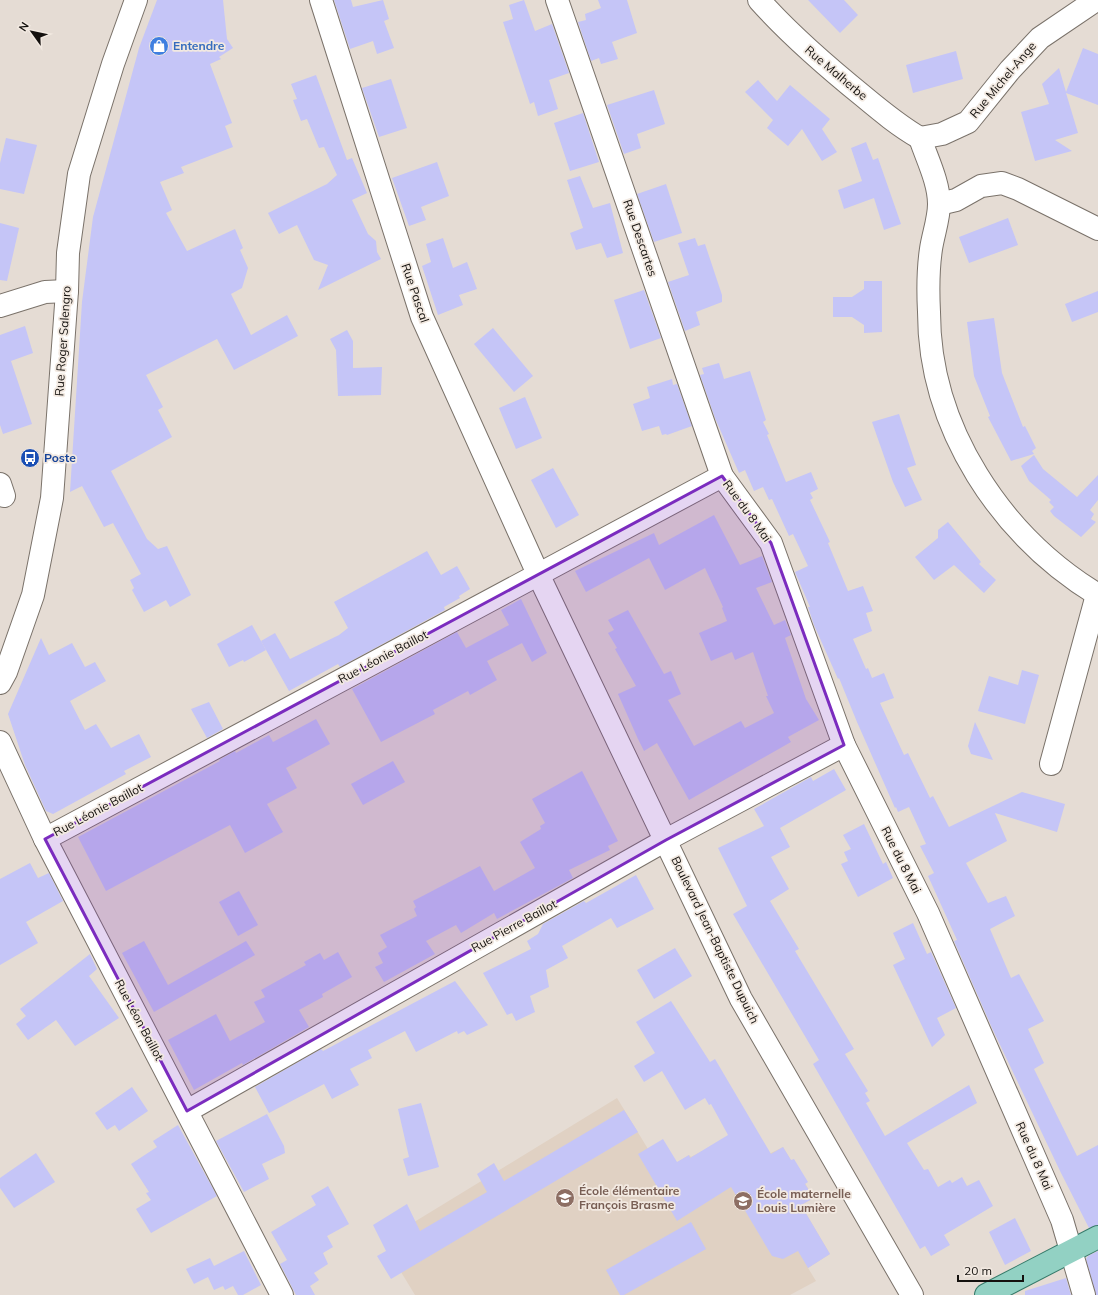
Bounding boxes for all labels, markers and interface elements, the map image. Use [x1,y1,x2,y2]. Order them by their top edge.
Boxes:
north arrow [12,12,52,52]
text: N [15,19,32,34]
shop icon: Entendre [148,35,170,57]
place label: Entendre [173,38,225,53]
street label: Rue Michel-Ange [966,39,1039,121]
street label: Rue Malherbe [802,42,871,103]
street label: Rue Descartes [620,197,661,278]
street label: Rue Pascal [398,261,433,324]
street label: Rue Roger Salengro [51,285,74,397]
bus stop icon: Poste [19,447,41,469]
place label: Poste [44,450,76,465]
street label: Rue du 8 Mai [720,477,775,545]
street label: Rue Léonie Baillot [335,627,430,686]
street label: Rue Léonie Baillot [50,780,145,839]
street label: Rue du 8 Mai [878,824,925,896]
street label: Boulevard Jean-Baptiste Dupuich [668,854,763,1026]
street label: Rue Pierre Baillot [468,896,559,955]
street label: Rue Léon Baillot [112,977,167,1063]
street label: Rue du 8 Mai [1013,1119,1056,1192]
place label: École élémentaire François Brasme [579,1183,680,1212]
place label: École maternelle Louis Lumière [757,1186,851,1215]
school or university icon: École élémentaire François Brasme [554,1187,576,1209]
school or university icon: École maternelle Louis Lumière [732,1190,754,1212]
scale bar [958,1257,1023,1283]
text: 20 m [964,1263,992,1278]

